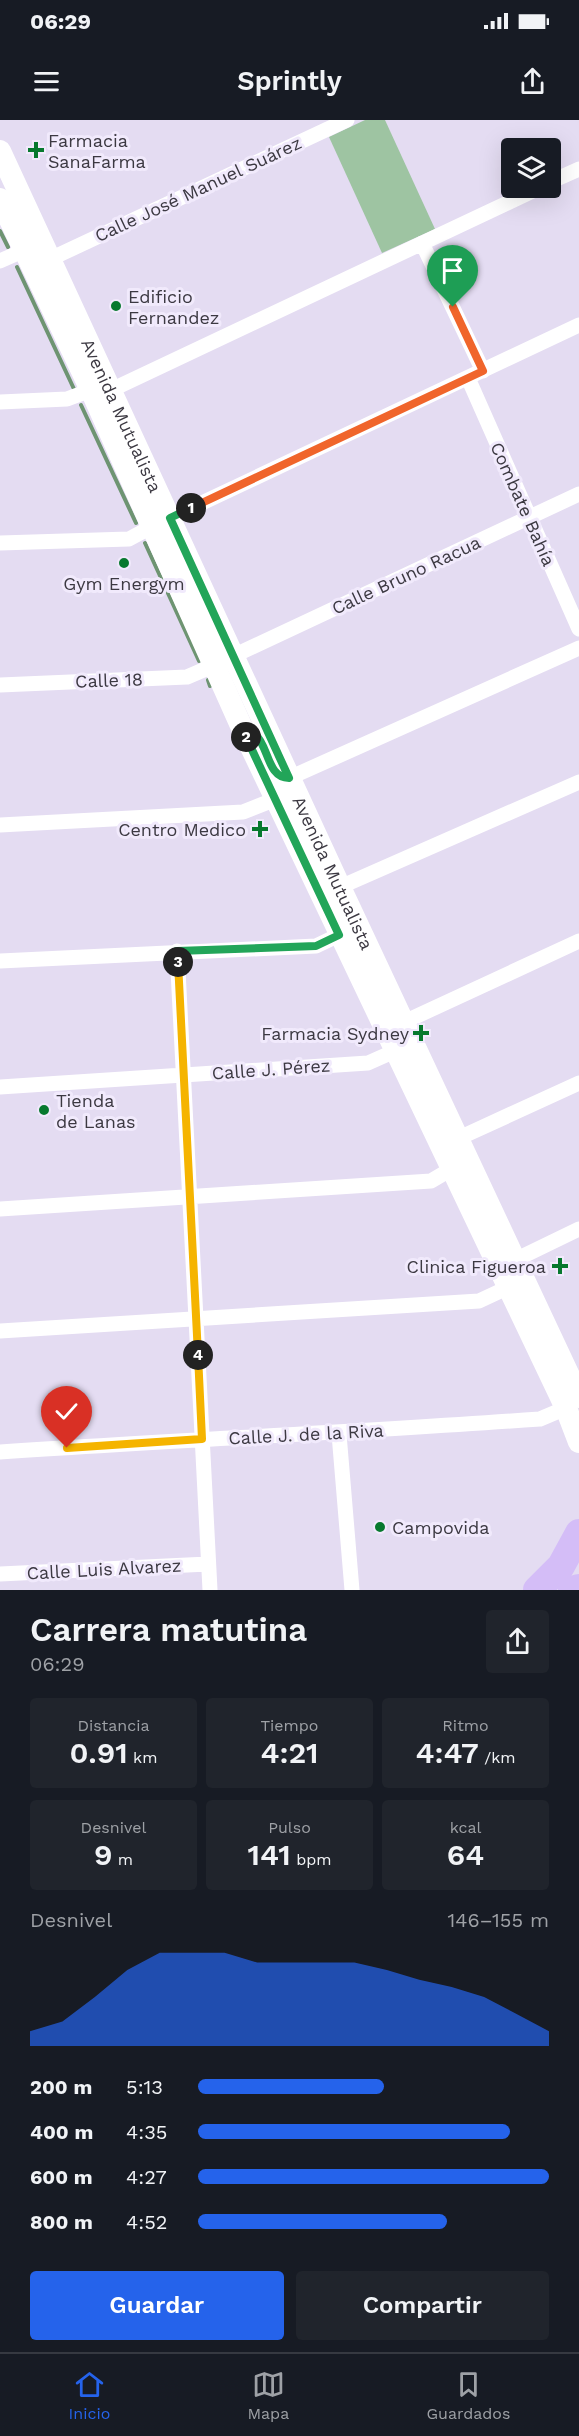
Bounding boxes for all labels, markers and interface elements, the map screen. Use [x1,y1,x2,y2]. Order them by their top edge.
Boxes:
text: 06:29 [30,9,91,34]
icon: menu [30,65,63,98]
text: Sprintly [237,65,342,97]
icon: share [516,65,549,98]
place label: Farmacia SanaFarma [48,130,146,172]
street label: Calle José Manuel Suárez [91,132,305,246]
map controls [501,138,561,198]
button: layers [501,138,561,198]
marker: Farmacia SanaFarma [29,143,43,157]
pin [427,245,478,307]
icon: arrive [436,254,469,287]
place label: Edificio Fernandez [128,286,219,328]
marker: Edificio Fernandez [109,299,123,313]
street label: Avenida Mutualista [77,335,167,495]
street label: Combate Bahía [486,439,560,569]
pin: 1 [176,493,206,523]
text: 1 [188,498,194,517]
street label: Calle Bruno Racua [328,531,484,619]
marker: Gym Energym [117,556,131,570]
place label: Gym Energym [63,573,185,594]
street label: Calle 18 [75,668,143,692]
pin: 2 [231,722,261,752]
text: 2 [241,727,251,746]
street label: Avenida Mutualista [289,793,378,953]
place label: Centro Medico [118,819,246,840]
marker: Centro Medico [251,820,269,838]
pin: 3 [163,947,193,977]
text: 3 [173,952,183,971]
place label: Farmacia Sydney [261,1023,410,1044]
marker: Farmacia Sydney [414,1026,428,1040]
street label: Calle J. Pérez [211,1054,331,1084]
place label: Tienda de Lanas [56,1090,136,1132]
marker: Tienda de Lanas [37,1103,51,1117]
place label: Clinica Figueroa [407,1256,546,1277]
marker: Clinica Figueroa [551,1257,569,1275]
pin: 4 [183,1340,213,1370]
text: 4 [193,1345,203,1364]
pin [41,1386,92,1448]
icon: check [50,1395,83,1428]
street label: Calle J. de la Riva [228,1419,384,1449]
place label: Campovida [392,1517,489,1538]
marker: Campovida [373,1520,387,1534]
street label: Calle Luis Alvarez [26,1554,182,1584]
text: Carrera matutina [30,1610,307,1649]
button: share [486,1610,549,1673]
text: 06:29 [30,1652,85,1676]
text: Distancia [77,1716,150,1735]
text: Tiempo [261,1716,318,1735]
text: Ritmo [442,1716,489,1735]
text: 0.91 [70,1735,128,1770]
text: 4:21 [260,1735,319,1770]
text: 4:47 [416,1735,479,1770]
text: km [128,1748,157,1767]
text: /km [479,1748,516,1767]
text: Desnivel [81,1818,146,1837]
text: Pulso [268,1818,311,1837]
text: kcal [450,1818,481,1837]
text: 9 [94,1837,112,1872]
text: 141 [247,1837,291,1872]
text: 64 [447,1837,484,1872]
text: m [112,1850,133,1869]
text: bpm [291,1850,332,1869]
text: Desnivel [30,1908,112,1932]
text: 146–155 m [447,1908,549,1932]
text: 200 m [30,2075,92,2099]
text: 5:13 [126,2075,163,2099]
text: 400 m [30,2120,93,2144]
text: 4:35 [126,2120,167,2144]
text: 600 m [30,2165,93,2189]
text: 4:27 [126,2165,167,2189]
text: 800 m [30,2210,93,2234]
text: 4:52 [126,2210,167,2234]
button: Guardar [30,2271,284,2340]
button: Compartir [296,2271,549,2340]
tab: Inicio [69,2368,110,2423]
tab: Mapa [247,2368,289,2423]
tab: Guardados [426,2368,510,2423]

